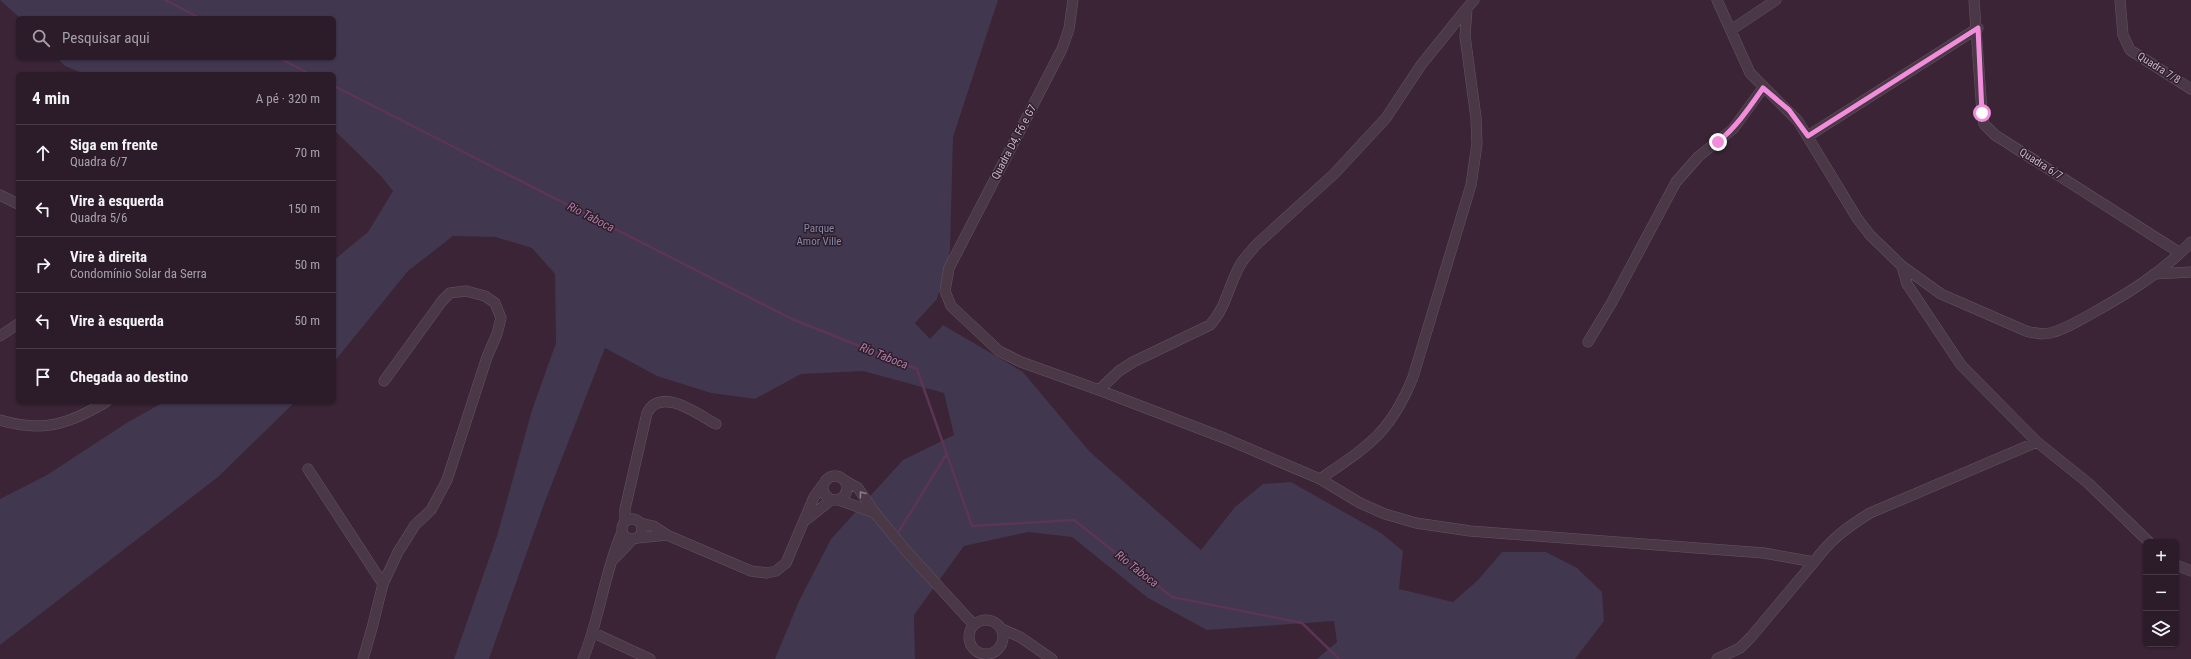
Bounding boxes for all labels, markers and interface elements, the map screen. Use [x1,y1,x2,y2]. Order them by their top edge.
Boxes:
search box [16,16,336,60]
icon: search [30,27,52,49]
text: Pesquisar aqui [62,29,150,47]
street label: Quadra 7/8 [2135,50,2183,86]
text: 4 min [32,88,70,108]
text: A pé · 320 m [256,91,320,106]
street label: Quadra D4, F6 e G7 [989,102,1039,182]
route start [1973,104,1991,122]
route end [1709,133,1727,151]
text: Siga em frente [70,136,158,154]
icon: ahead [32,142,54,164]
text: 70 m [294,145,320,160]
street label: Quadra 6/7 [2017,146,2065,182]
text: Quadra 6/7 [70,154,127,169]
text: Vire à esquerda [70,192,164,210]
icon: left [32,198,54,220]
water label: Rio Taboca [565,199,617,235]
text: 150 m [288,201,320,216]
text: Quadra 5/6 [70,210,127,225]
park label: Parque Amor Ville [797,222,841,248]
text: Vire à direita [70,248,147,266]
icon: right [32,254,54,276]
text: 50 m [294,257,320,272]
text: Condomínio Solar da Serra [70,266,207,281]
icon: left [32,310,54,332]
text: Vire à esquerda [70,312,164,330]
text: 50 m [294,313,320,328]
water label: Rio Taboca [858,340,910,372]
icon: arrive [32,366,54,388]
text: Chegada ao destino [70,368,188,386]
one-way arrow [860,491,867,498]
map controls [2143,539,2179,647]
button: + [2143,539,2179,575]
water label: Rio Taboca [1113,548,1161,590]
button: − [2143,575,2179,611]
button: layers [2143,611,2179,647]

